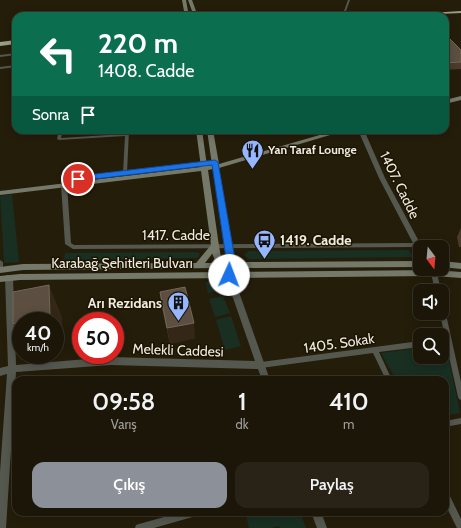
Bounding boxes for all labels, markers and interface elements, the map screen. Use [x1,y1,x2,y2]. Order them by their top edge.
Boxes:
text: 220 m [98,26,178,60]
icon: left [32,28,84,80]
text: 1408. Cadde [98,60,194,82]
icon: arrive [77,104,99,126]
text: Sonra [32,106,69,124]
restaurant icon: Yan Taraf Lounge [239,137,265,170]
place label: Yan Taraf Lounge [267,142,357,157]
street label: 1407. Cadde [376,148,424,222]
pin [61,162,95,196]
icon: arrive [67,168,89,190]
street label: 1417. Cadde [142,226,210,244]
bus stop icon: 1419. Cadde [252,227,278,260]
place label: 1419. Cadde [280,231,352,249]
north arrow [413,240,449,276]
map controls [413,240,449,364]
street label: Karabağ Şehitleri Bulvarı [51,254,193,272]
position arrow [208,254,250,296]
button: sound [413,284,449,320]
building icon: Arı Rezidans [165,290,191,323]
place label: Arı Rezidans [88,294,162,312]
speed limit sign: 50 [72,312,124,364]
text: 40 [25,321,51,345]
button: search [413,328,449,364]
street label: 1405. Sokak [303,329,376,357]
street label: Melekli Caddesi [132,339,224,361]
text: km/h [27,341,49,354]
text: 09:58 [92,387,155,416]
text: 1 [238,387,246,416]
text: 410 [329,387,369,416]
text: Varış [111,416,137,432]
text: dk [236,416,249,432]
text: m [343,416,355,432]
button: Çıkış [32,462,227,508]
button: Paylaş [235,462,429,508]

